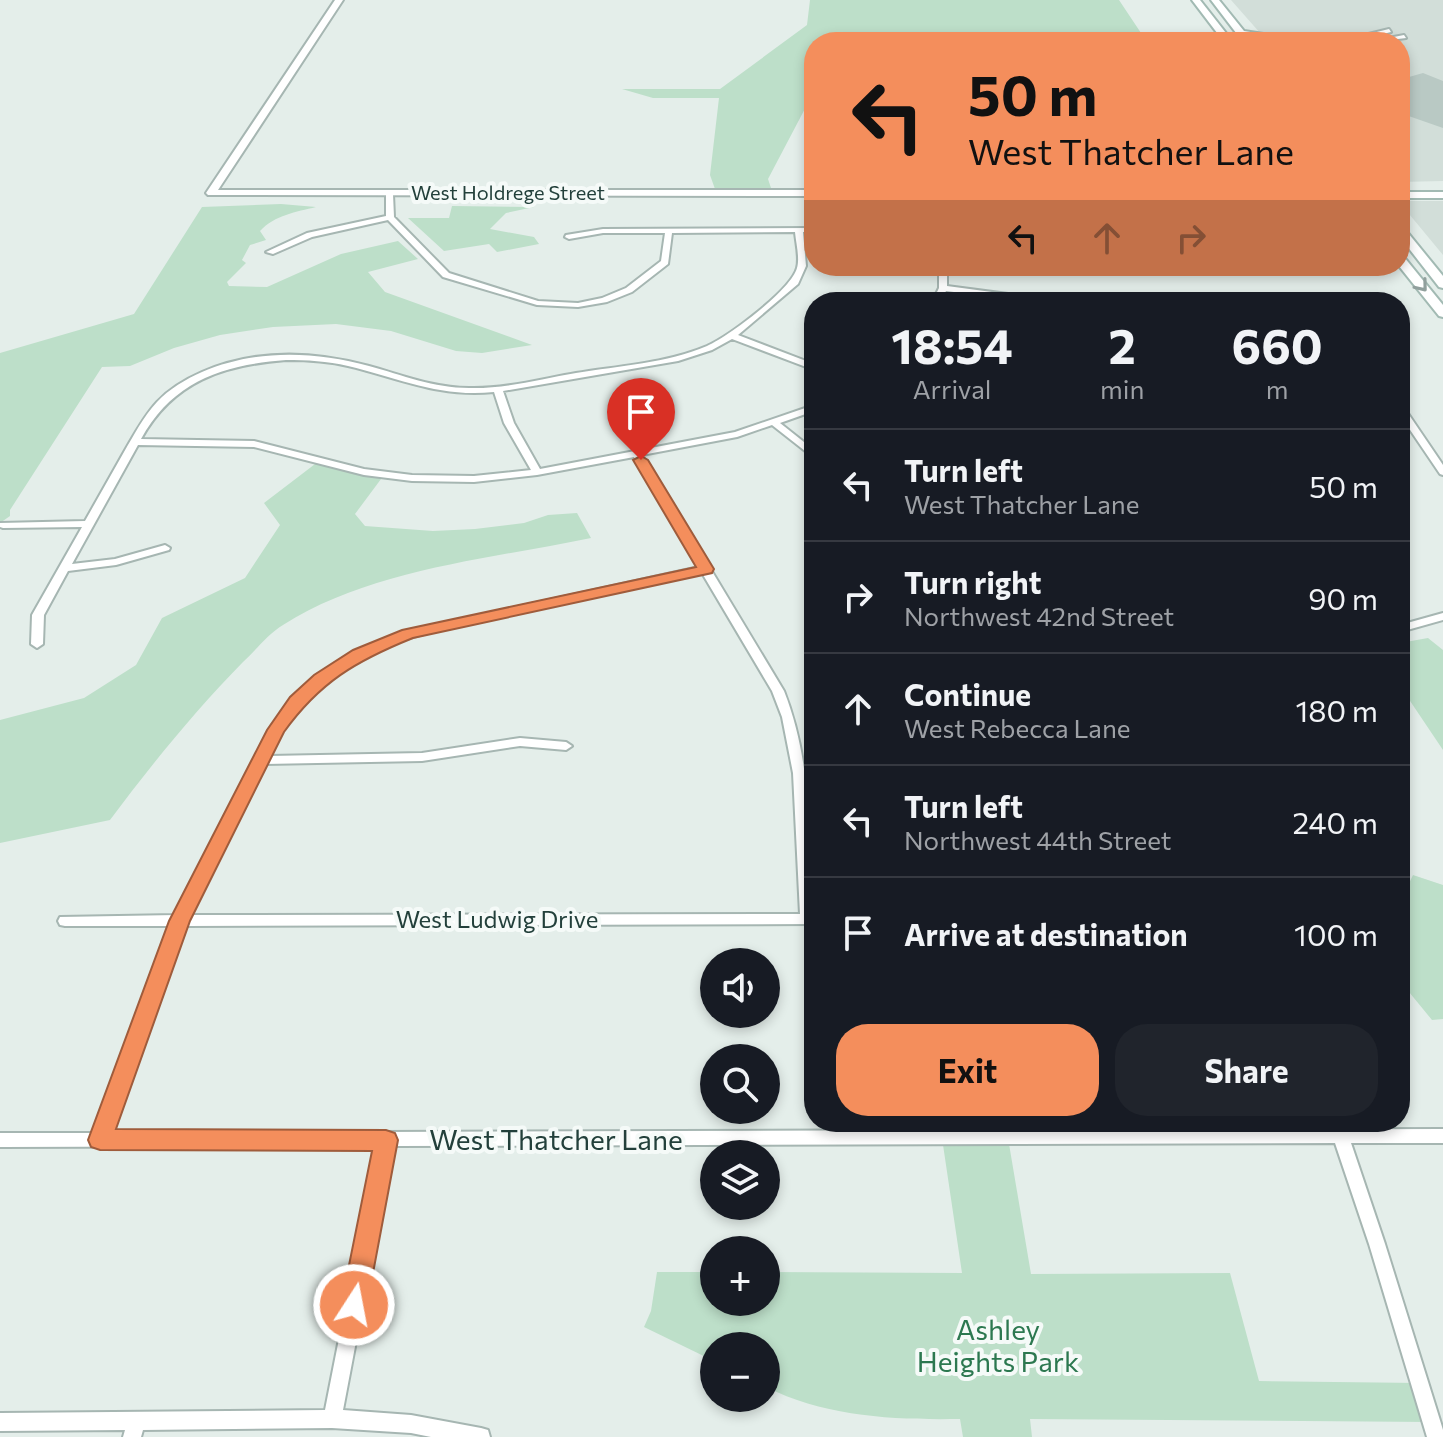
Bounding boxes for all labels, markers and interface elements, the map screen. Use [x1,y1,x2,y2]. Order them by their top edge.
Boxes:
text: 50 m [968,59,1097,128]
icon: left [836,64,940,168]
text: West Thatcher Lane [968,128,1294,172]
street label: West Holdrege Street [411,180,605,204]
icon: left [1001,216,1045,260]
icon: ahead [1085,216,1129,260]
icon: right [1169,216,1213,260]
one-way arrow [1412,277,1426,292]
text: 18:54 [891,315,1013,374]
text: 2 [1109,315,1136,374]
text: 660 [1232,315,1323,374]
text: Arrival [913,373,991,404]
text: min [1100,373,1144,404]
text: m [1266,373,1288,404]
pin [607,378,675,460]
icon: arrive [619,390,663,434]
text: Turn left [904,451,1023,488]
icon: left [836,463,880,507]
text: 50 m [1309,467,1378,504]
text: West Thatcher Lane [904,488,1139,519]
text: Turn right [904,563,1041,600]
icon: right [836,575,880,619]
text: 90 m [1308,579,1378,616]
text: Northwest 42nd Street [904,600,1174,631]
text: Continue [904,675,1031,712]
icon: ahead [836,687,880,731]
text: 180 m [1295,691,1378,728]
text: West Rebecca Lane [904,712,1131,743]
text: Turn left [904,787,1023,824]
icon: left [836,799,880,843]
text: 240 m [1292,803,1378,840]
text: Northwest 44th Street [904,824,1171,855]
street label: West Ludwig Drive [396,904,598,933]
icon: arrive [836,911,880,955]
text: Arrive at destination [904,915,1188,952]
text: 100 m [1294,915,1378,952]
map controls [700,948,780,1412]
button: sound [700,948,780,1028]
button: Exit [836,1024,1099,1116]
button: Share [1115,1024,1378,1116]
button: search [700,1044,780,1124]
street label: West Thatcher Lane [429,1122,683,1156]
button: layers [700,1140,780,1220]
button: + [700,1236,780,1316]
position arrow [312,1263,396,1347]
park label: Ashley Heights Park [917,1312,1079,1378]
button: − [700,1332,780,1412]

